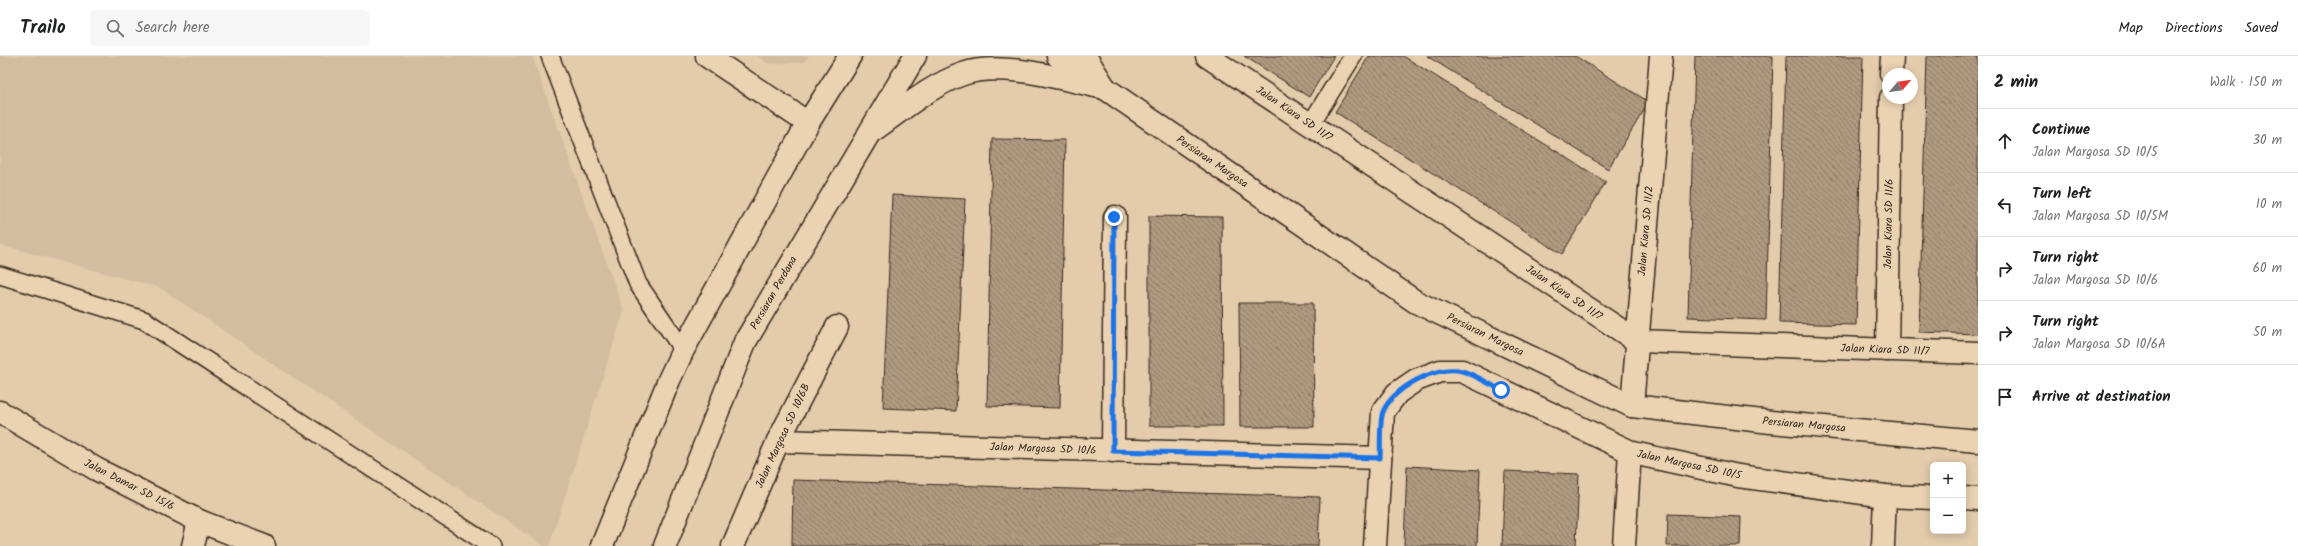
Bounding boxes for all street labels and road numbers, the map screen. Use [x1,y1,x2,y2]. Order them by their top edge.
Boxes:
street label: Jalan Kiara SD 11/7 [1252,82,1337,147]
street label: Persiaran Margosa [1172,131,1252,193]
street label: Jalan Kiara SD 11/6 [1879,179,1899,269]
street label: Jalan Kiara SD 11/2 [1633,185,1659,277]
street label: Persiaran Perdana [746,253,802,333]
street label: Jalan Kiara SD 11/7 [1522,261,1607,326]
street label: Persiaran Margosa [1443,309,1527,361]
street label: Jalan Kiara SD 11/7 [1840,339,1931,361]
street label: Jalan Margosa SD 10/6B [751,381,815,491]
street label: Persiaran Margosa [1762,412,1846,438]
street label: Jalan Margosa SD 10/6 [989,438,1097,460]
street label: Jalan Margosa SD 10/5 [1635,445,1744,485]
street label: Jalan Damar SD 15/6 [81,454,177,516]

